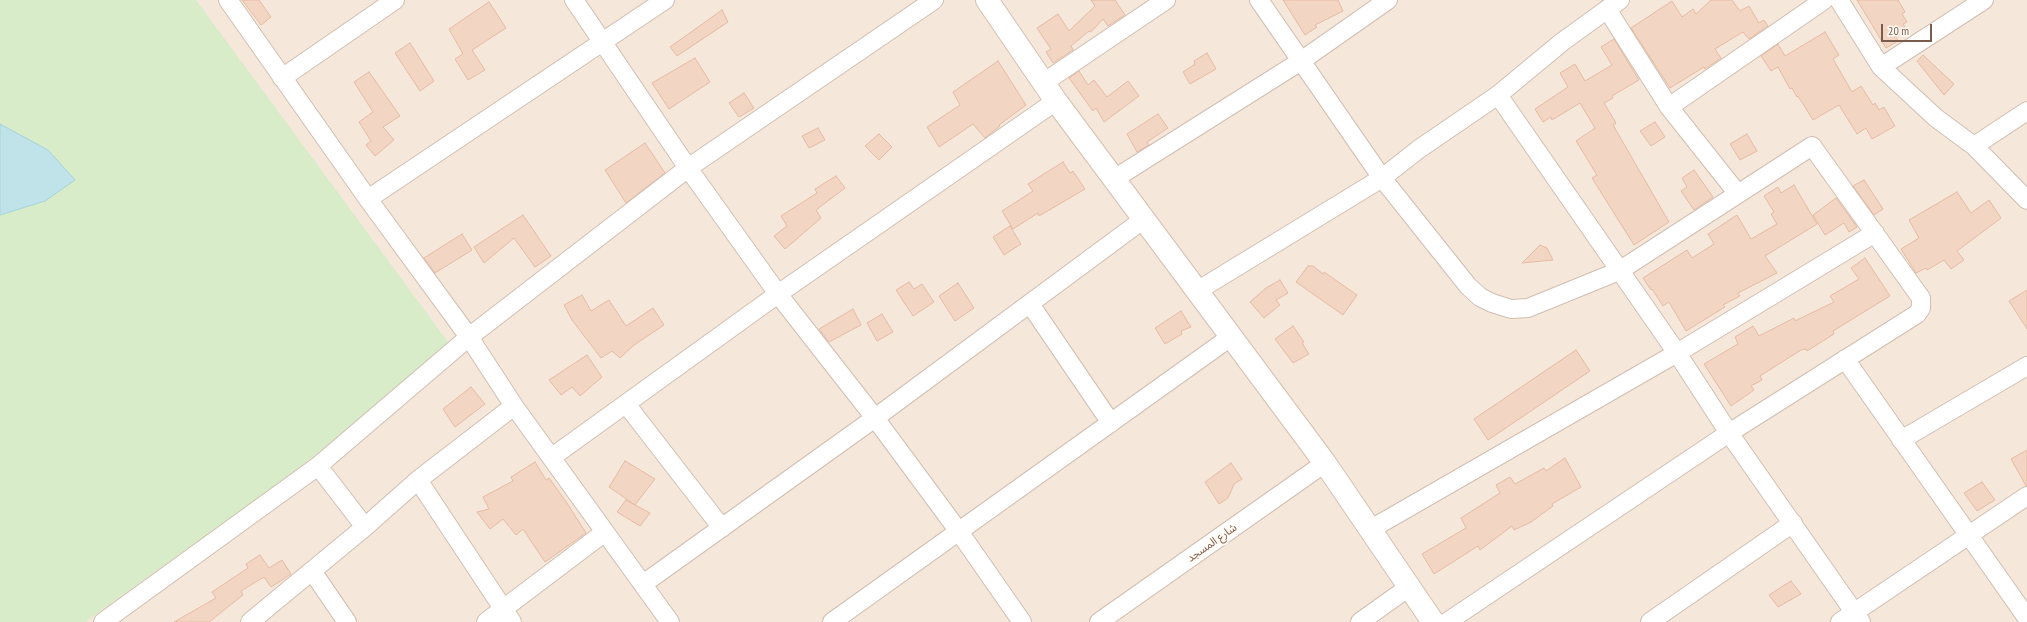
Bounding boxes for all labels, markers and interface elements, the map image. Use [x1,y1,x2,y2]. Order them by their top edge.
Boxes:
scale bar [1883,16,1934,42]
text: 20 m [1888,23,1909,38]
street label: شارع المسجد [1185,521,1239,565]

